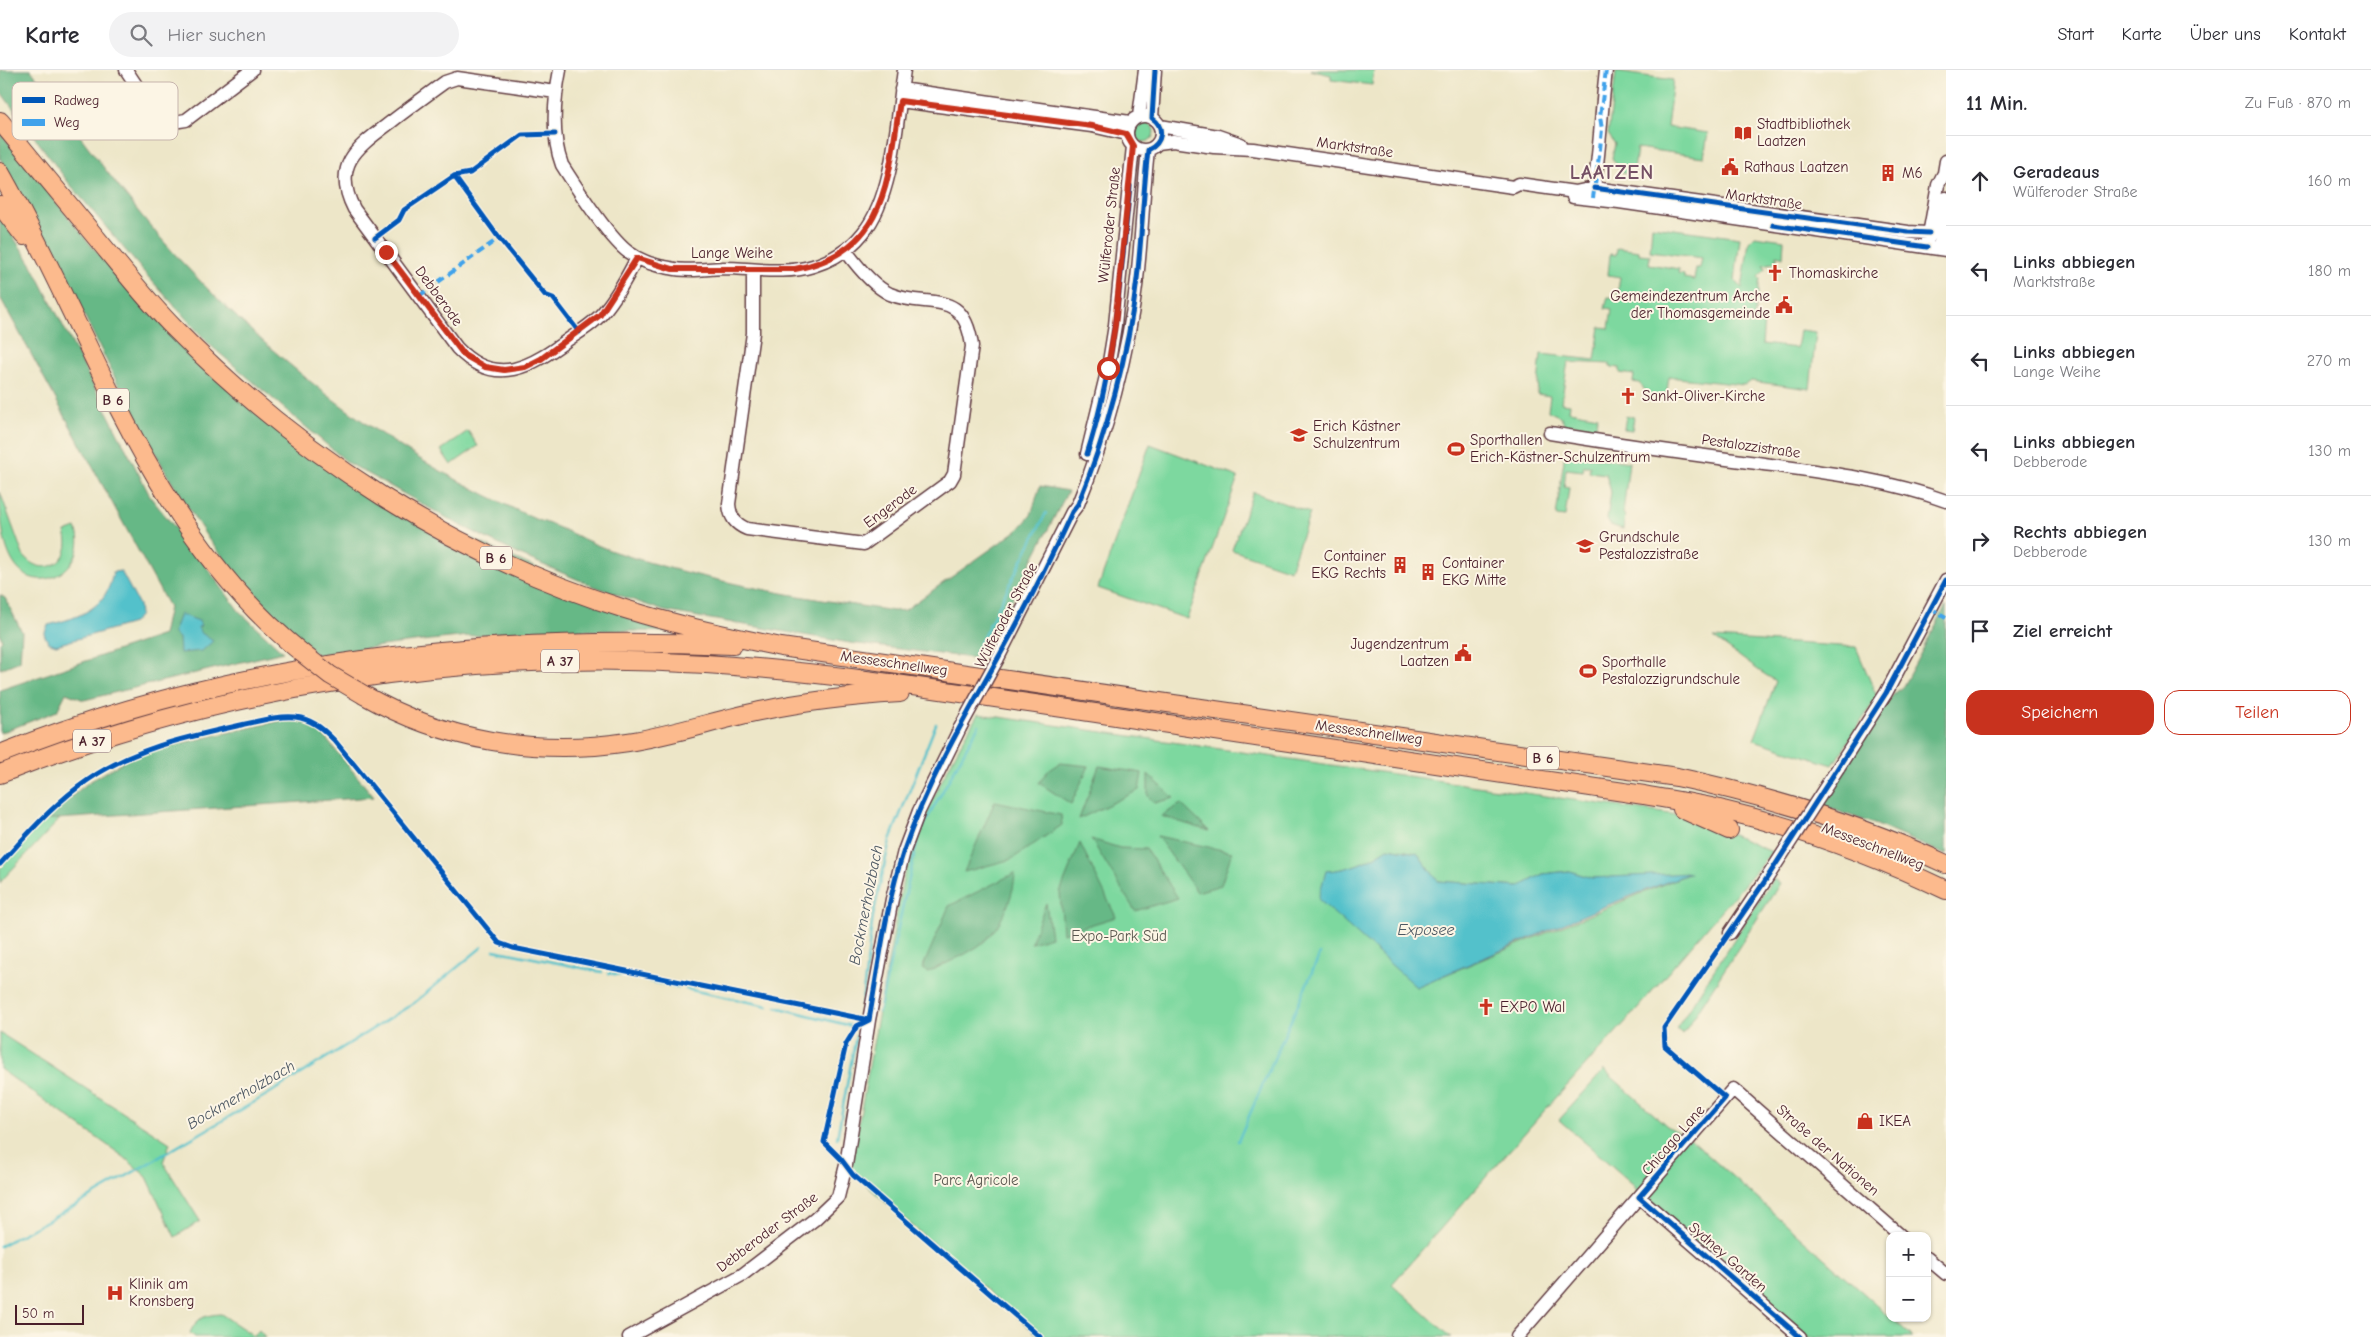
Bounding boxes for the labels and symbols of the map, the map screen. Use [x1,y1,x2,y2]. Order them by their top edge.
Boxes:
legend [12,82,178,140]
text: Radweg [54,92,99,109]
text: Weg [54,114,80,131]
place label: Stadtbibliothek Laatzen [1757,115,1851,150]
library icon: Stadtbibliothek Laatzen [1733,123,1753,143]
street label: Marktstraße [1316,133,1395,161]
public building icon: Rathaus Laatzen [1720,157,1740,177]
place label: Rathaus Laatzen [1744,158,1848,176]
district label: LAATZEN [1570,161,1654,184]
building icon: M6 [1878,163,1898,183]
place label: M6 [1902,164,1923,182]
street label: Wülferoder Straße [1094,165,1124,284]
street label: Marktstraße [1725,185,1804,213]
route end [375,241,398,264]
street label: Lange Weihe [691,244,774,262]
street label: Debberode [411,263,467,330]
church icon: Thomaskirche [1765,263,1785,283]
place label: Thomaskirche [1789,264,1879,282]
place label: Gemeindezentrum Arche der Thomasgemeinde [1610,287,1770,322]
public building icon: Gemeindezentrum Arche der Thomasgemeinde [1774,295,1794,315]
route start [1097,357,1120,380]
church icon: Sankt-Oliver-Kirche [1618,386,1638,406]
place label: Sankt-Oliver-Kirche [1642,387,1766,405]
road number: B 6 [97,388,129,412]
place label: Erich Kästner Schulzentrum [1313,417,1400,452]
school or university icon: Erich Kästner Schulzentrum [1289,425,1309,445]
street label: Pestalozzistraße [1700,430,1802,462]
place label: Sporthallen Erich-Kästner-Schulzentrum [1470,431,1650,466]
sports icon: Sporthallen Erich-Kästner-Schulzentrum [1446,439,1466,459]
street label: Engerode [860,480,921,532]
place label: Grundschule Pestalozzistraße [1599,528,1699,563]
school or university icon: Grundschule Pestalozzistraße [1575,536,1595,556]
road number: B 6 [480,546,512,569]
place label: Container EKG Rechts [1311,547,1386,582]
place label: Container EKG Mitte [1442,554,1507,589]
building icon: Container EKG Rechts [1390,555,1410,575]
street label: Wülferoder Straße [971,559,1042,671]
building icon: Container EKG Mitte [1418,562,1438,582]
place label: Jugendzentrum Laatzen [1350,635,1449,670]
public building icon: Jugendzentrum Laatzen [1453,643,1473,663]
street label: Messeschnellweg [839,647,949,679]
road number: A 37 [541,650,579,672]
place label: Sporthalle Pestalozzigrundschule [1602,653,1741,688]
sports icon: Sporthalle Pestalozzigrundschule [1578,661,1598,681]
street label: Messeschnellweg [1314,716,1424,748]
road number: A 37 [73,729,111,752]
road number: B 6 [1527,746,1559,770]
street label: Messeschnellweg [1819,818,1927,874]
water label: Bockmerholzbach [846,843,886,967]
water label: Exposee [1397,921,1455,939]
park label: Expo-Park Süd [1071,927,1167,945]
church icon: EXPO Wal [1476,997,1496,1017]
place label: EXPO Wal [1500,998,1565,1016]
water label: Bockmerholzbach [184,1057,298,1133]
street label: Chicago Lane [1638,1101,1709,1179]
street label: Straße der Nationen [1773,1101,1883,1199]
shop icon: IKEA [1855,1111,1875,1131]
place label: IKEA [1879,1112,1911,1130]
park label: Parc Agricole [933,1171,1019,1189]
street label: Debberoder Straße [713,1188,822,1276]
street label: Sydney Garden [1685,1218,1771,1296]
place label: Klinik am Kronsberg [129,1275,195,1310]
hospital icon: Klinik am Kronsberg [105,1283,125,1303]
scale bar [15,1302,84,1325]

